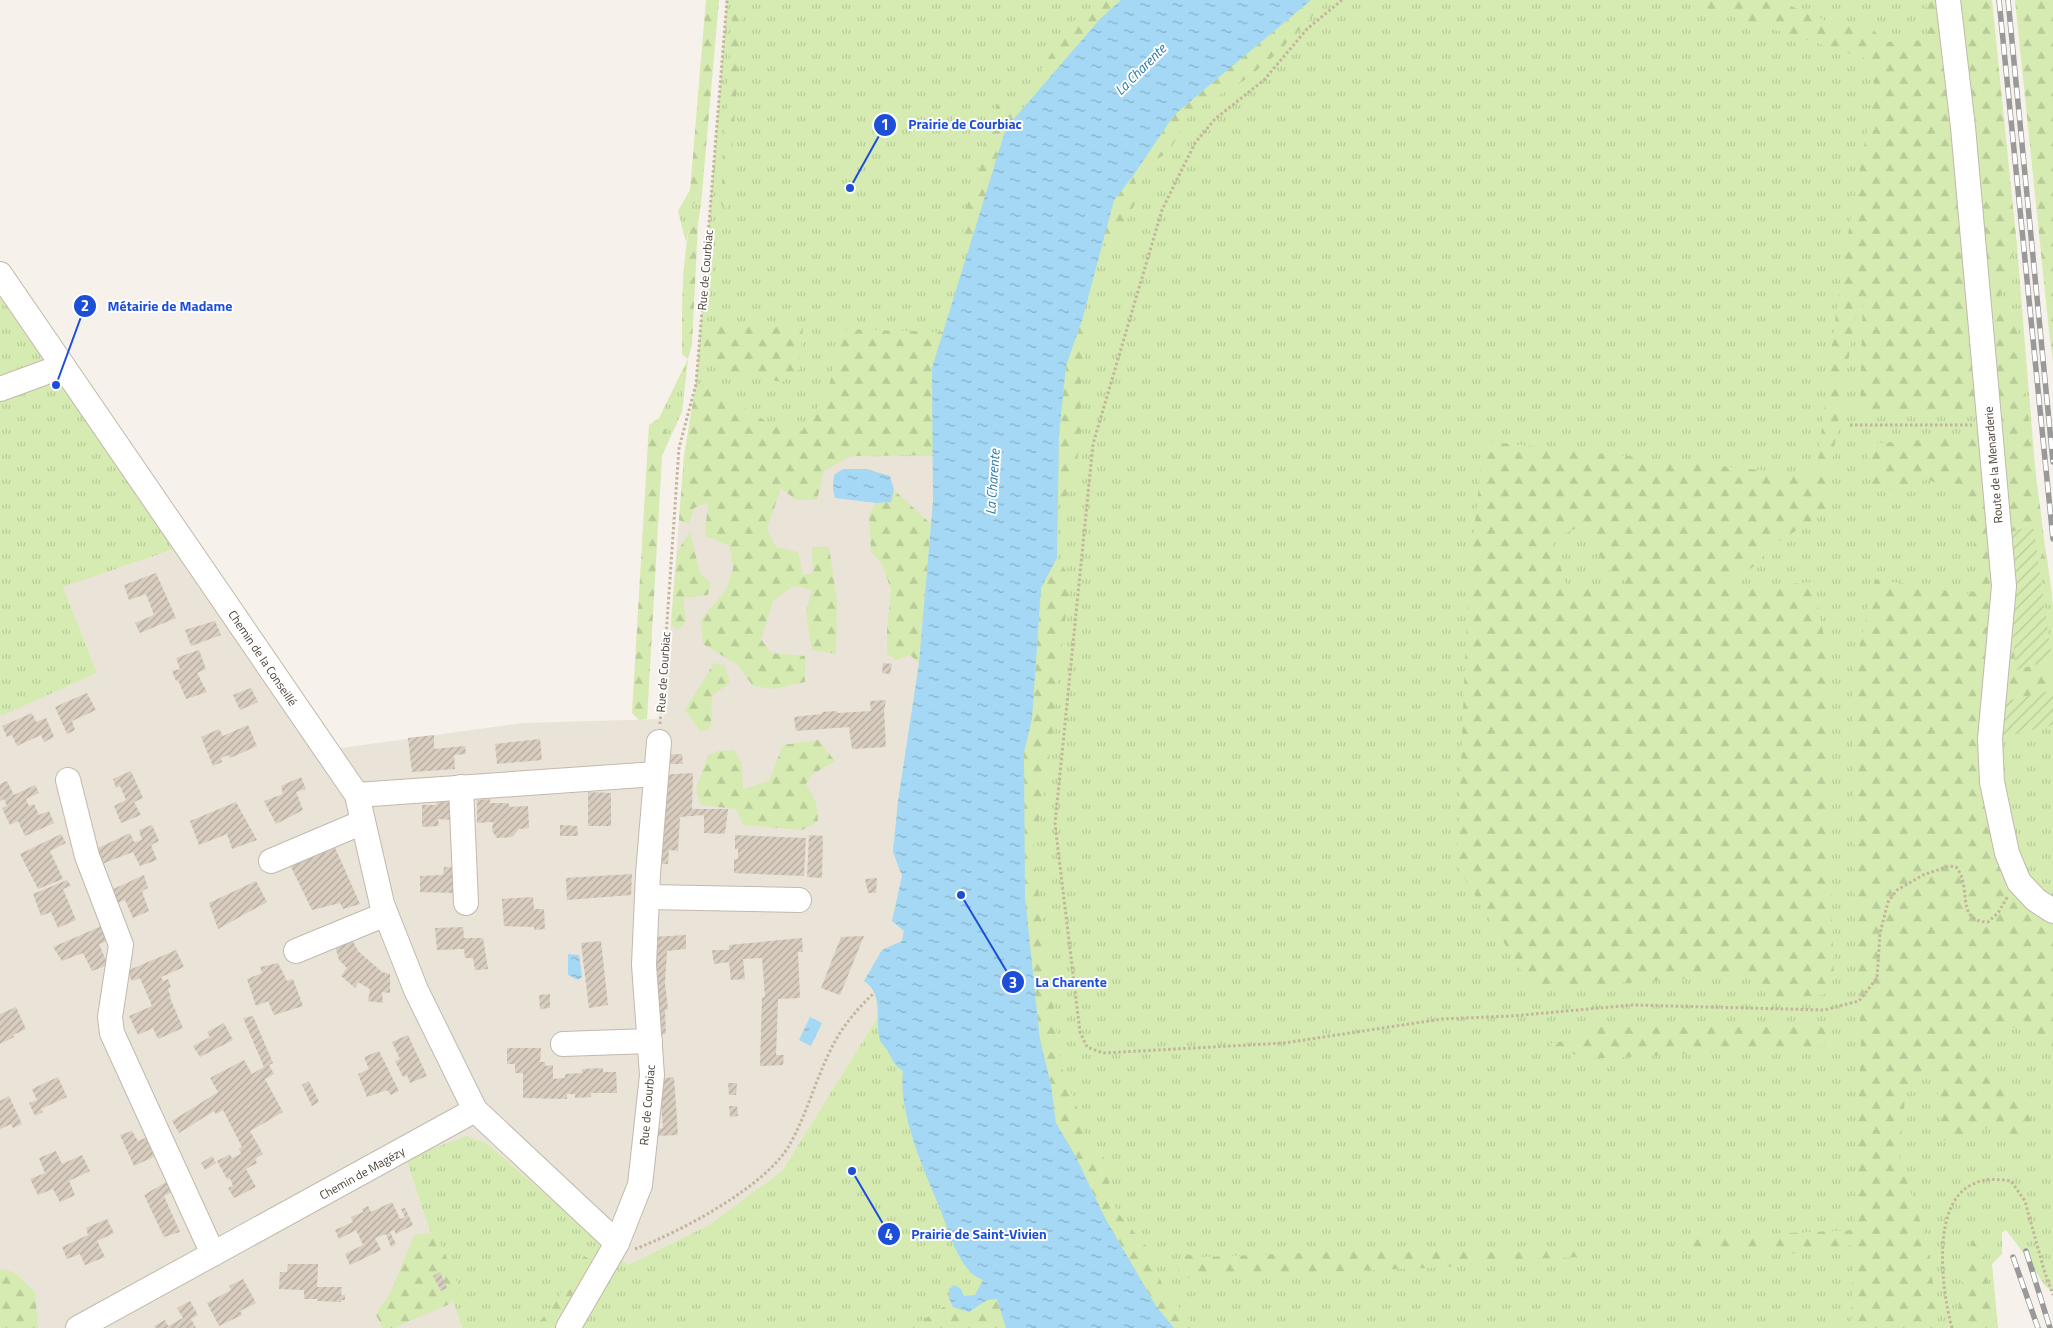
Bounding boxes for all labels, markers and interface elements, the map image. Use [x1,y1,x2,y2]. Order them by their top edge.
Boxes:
water label: La Charente [1109,37,1172,100]
callout: Prairie de Courbiac [873,110,1031,139]
text: 1 [881,113,889,136]
text: Prairie de Courbiac [908,113,1022,134]
street label: Rue de Courbiac [692,229,718,311]
callout: Métairie de Madame [73,292,242,321]
text: 2 [81,294,89,317]
text: Métairie de Madame [108,295,232,316]
street label: Route de la Menarderie [1978,406,2008,524]
water label: La Charente [979,447,1005,515]
street label: Chemin de la Conseillé [224,606,302,710]
street label: Rue de Courbiac [651,631,675,713]
callout: La Charente [1000,968,1117,997]
text: 3 [1009,971,1017,994]
text: La Charente [1035,971,1107,992]
street label: Rue de Courbiac [634,1064,660,1146]
street label: Chemin de Magézy [316,1141,409,1204]
callout: Prairie de Saint-Vivien [876,1220,1057,1249]
text: 4 [885,1223,893,1246]
text: Prairie de Saint-Vivien [911,1223,1047,1244]

